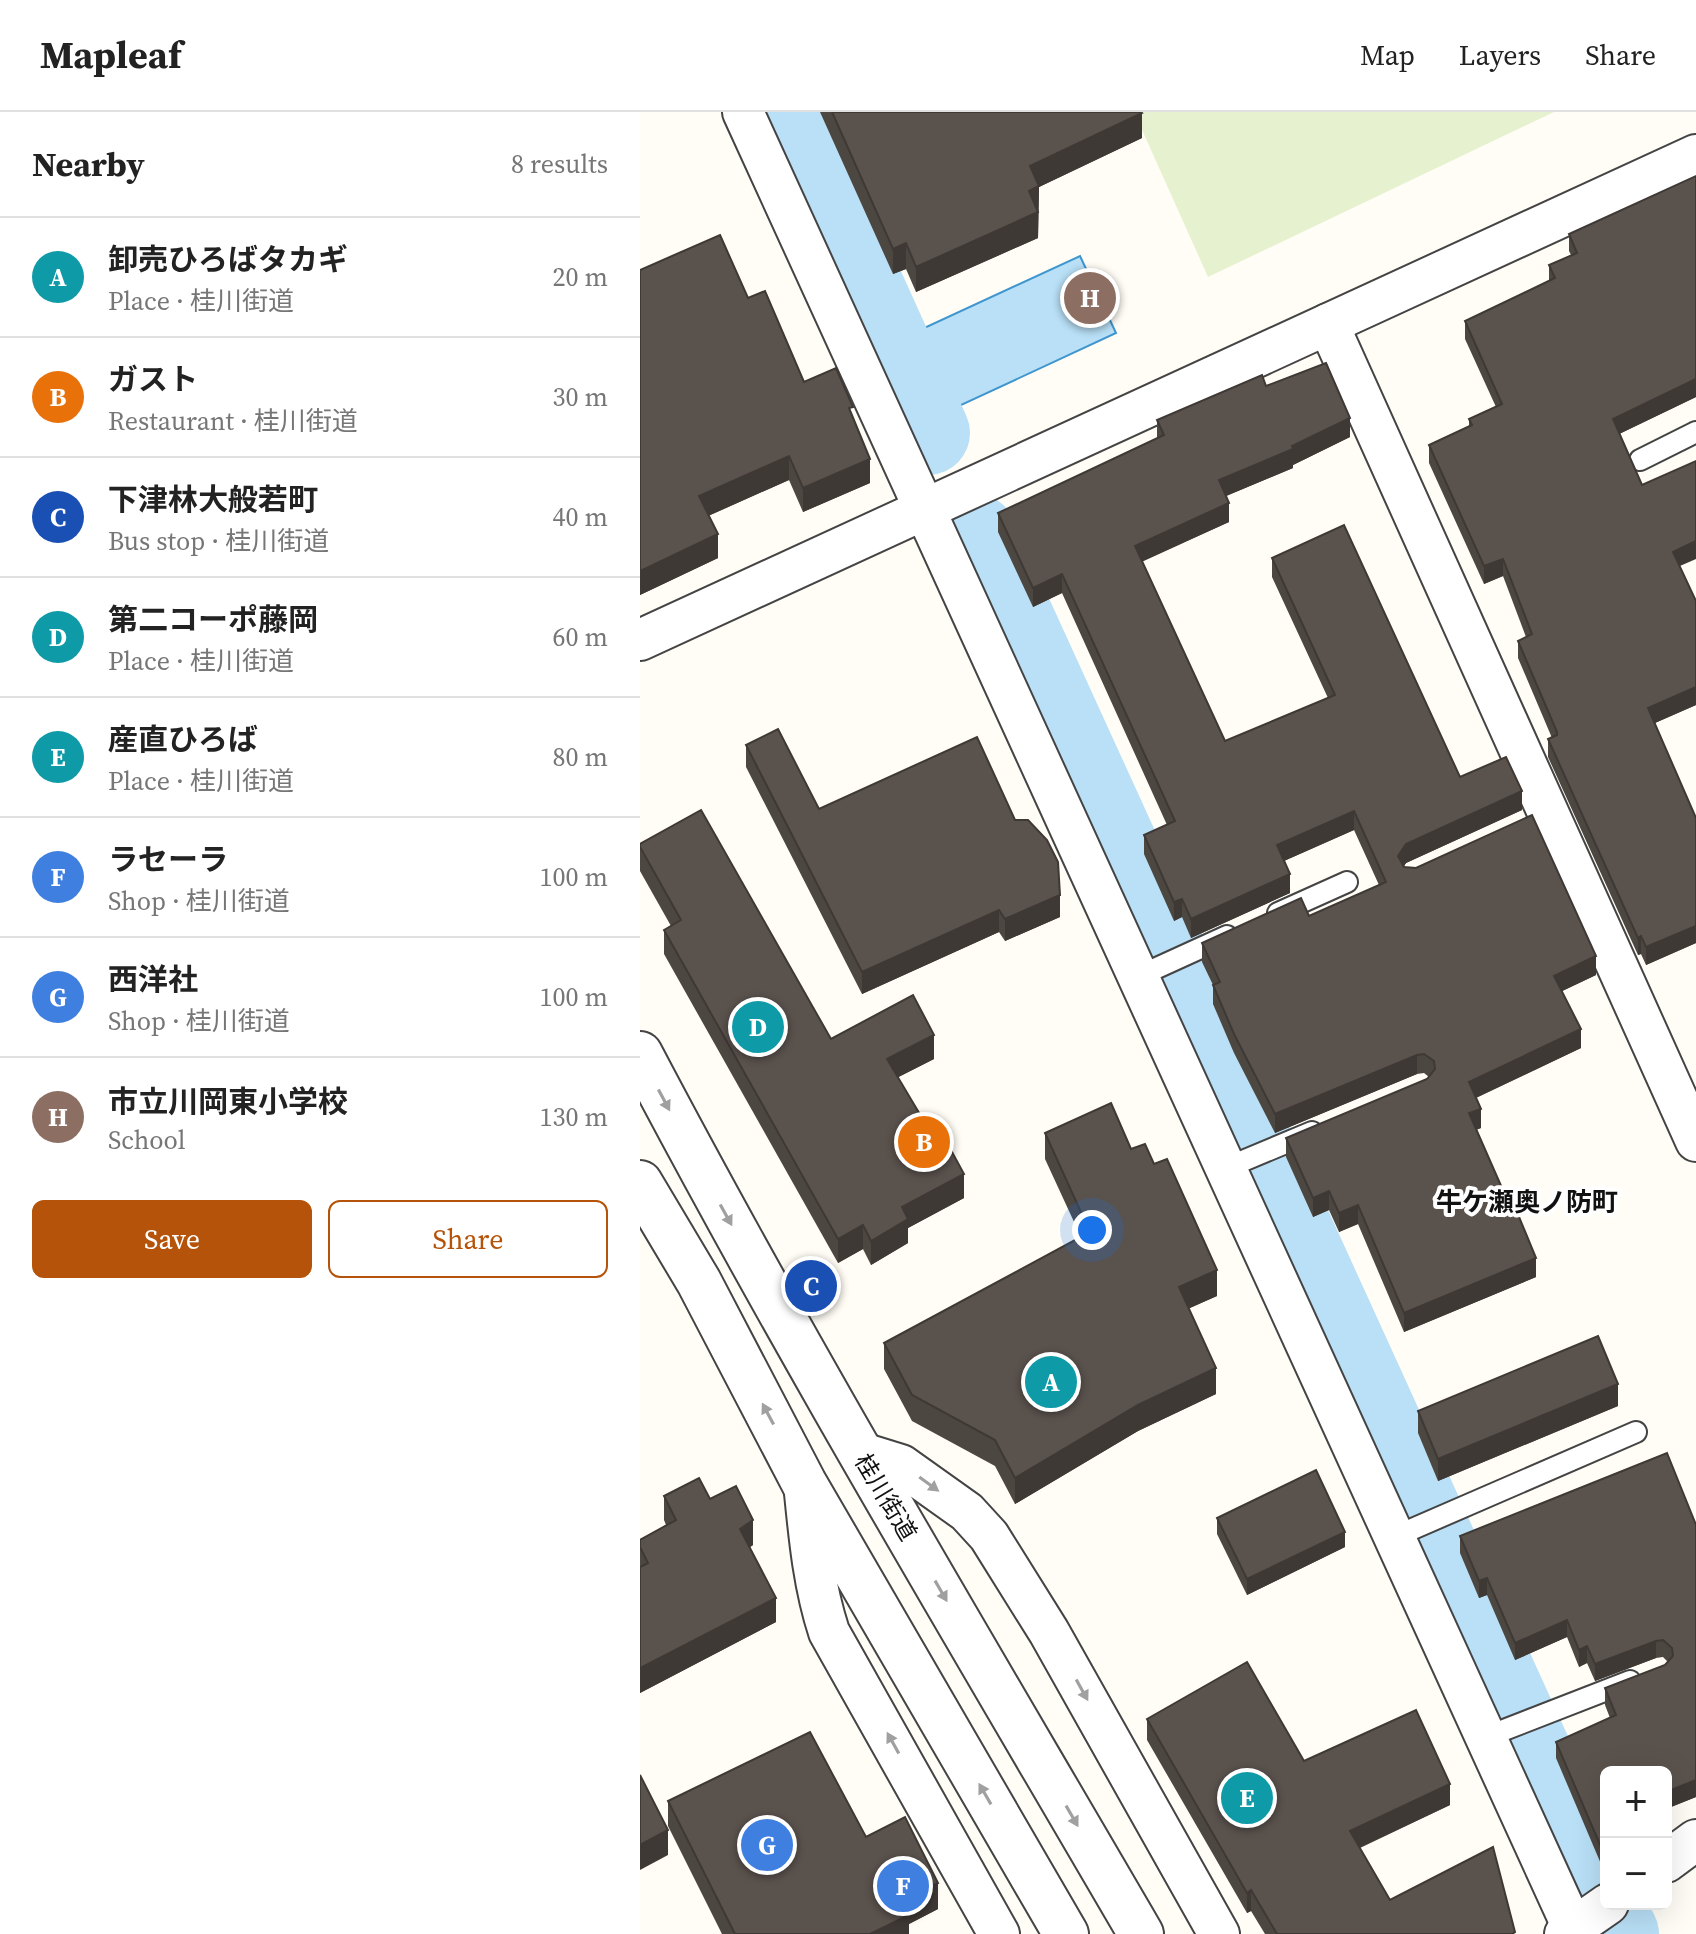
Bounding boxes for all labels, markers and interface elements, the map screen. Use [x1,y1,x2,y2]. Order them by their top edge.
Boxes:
text: Mapleaf [40,29,182,81]
text: Map [1360,36,1415,74]
text: Layers [1459,36,1541,74]
text: Share [1585,36,1656,74]
text: Nearby [32,141,145,187]
text: 8 results [511,146,608,182]
text: 卸売ひろばタカギ [108,239,348,280]
text: A [49,259,67,295]
text: 20 m [553,259,608,295]
pin: H [1064,268,1116,328]
text: Place · 桂川街道 [108,283,294,319]
text: ガスト [108,359,198,400]
text: B [50,379,66,415]
text: 30 m [553,379,608,415]
text: Restaurant · 桂川街道 [108,403,358,439]
text: 下津林大般若町 [108,479,318,520]
text: C [50,499,66,535]
text: 40 m [553,499,608,535]
text: Bus stop · 桂川街道 [108,523,329,559]
text: 第二コーポ藤岡 [108,599,318,640]
text: D [49,619,67,655]
text: 60 m [553,619,608,655]
text: Place · 桂川街道 [108,643,294,679]
text: 産直ひろば [108,719,258,760]
text: E [50,739,66,775]
text: 80 m [553,739,608,775]
text: Place · 桂川街道 [108,763,294,799]
text: ラセーラ [108,839,228,880]
text: F [50,859,66,895]
text: 100 m [540,859,608,895]
text: Shop · 桂川街道 [108,883,290,919]
text: 西洋社 [108,959,198,1000]
text: G [49,979,67,1015]
text: 100 m [540,979,608,1015]
pin: D [732,997,784,1057]
text: Shop · 桂川街道 [108,1003,290,1039]
text: 市立川岡東小学校 [108,1081,348,1122]
one-way arrow [658,1089,671,1112]
text: H [48,1099,68,1135]
text: 130 m [540,1099,608,1135]
pin: B [898,1112,950,1172]
text: School [108,1122,185,1158]
district label: 牛ケ瀬奥ノ防町 [1436,1184,1618,1220]
button: Save [32,1200,312,1278]
button: Share [328,1200,608,1278]
one-way arrow [719,1203,733,1226]
your location [1072,1210,1112,1250]
pin: C [785,1256,837,1316]
pin: A [1025,1352,1077,1412]
one-way arrow [762,1402,775,1425]
street label: 桂川街道 [847,1447,925,1547]
one-way arrow [918,1476,939,1492]
one-way arrow [934,1580,948,1602]
one-way arrow [1075,1679,1089,1702]
one-way arrow [886,1732,900,1755]
map controls [1600,1766,1672,1910]
button: + [1600,1766,1672,1838]
pin: E [1221,1768,1273,1828]
one-way arrow [978,1783,992,1805]
one-way arrow [1065,1805,1079,1827]
pin: G [741,1815,793,1875]
button: − [1600,1838,1672,1910]
pin: F [877,1856,929,1916]

